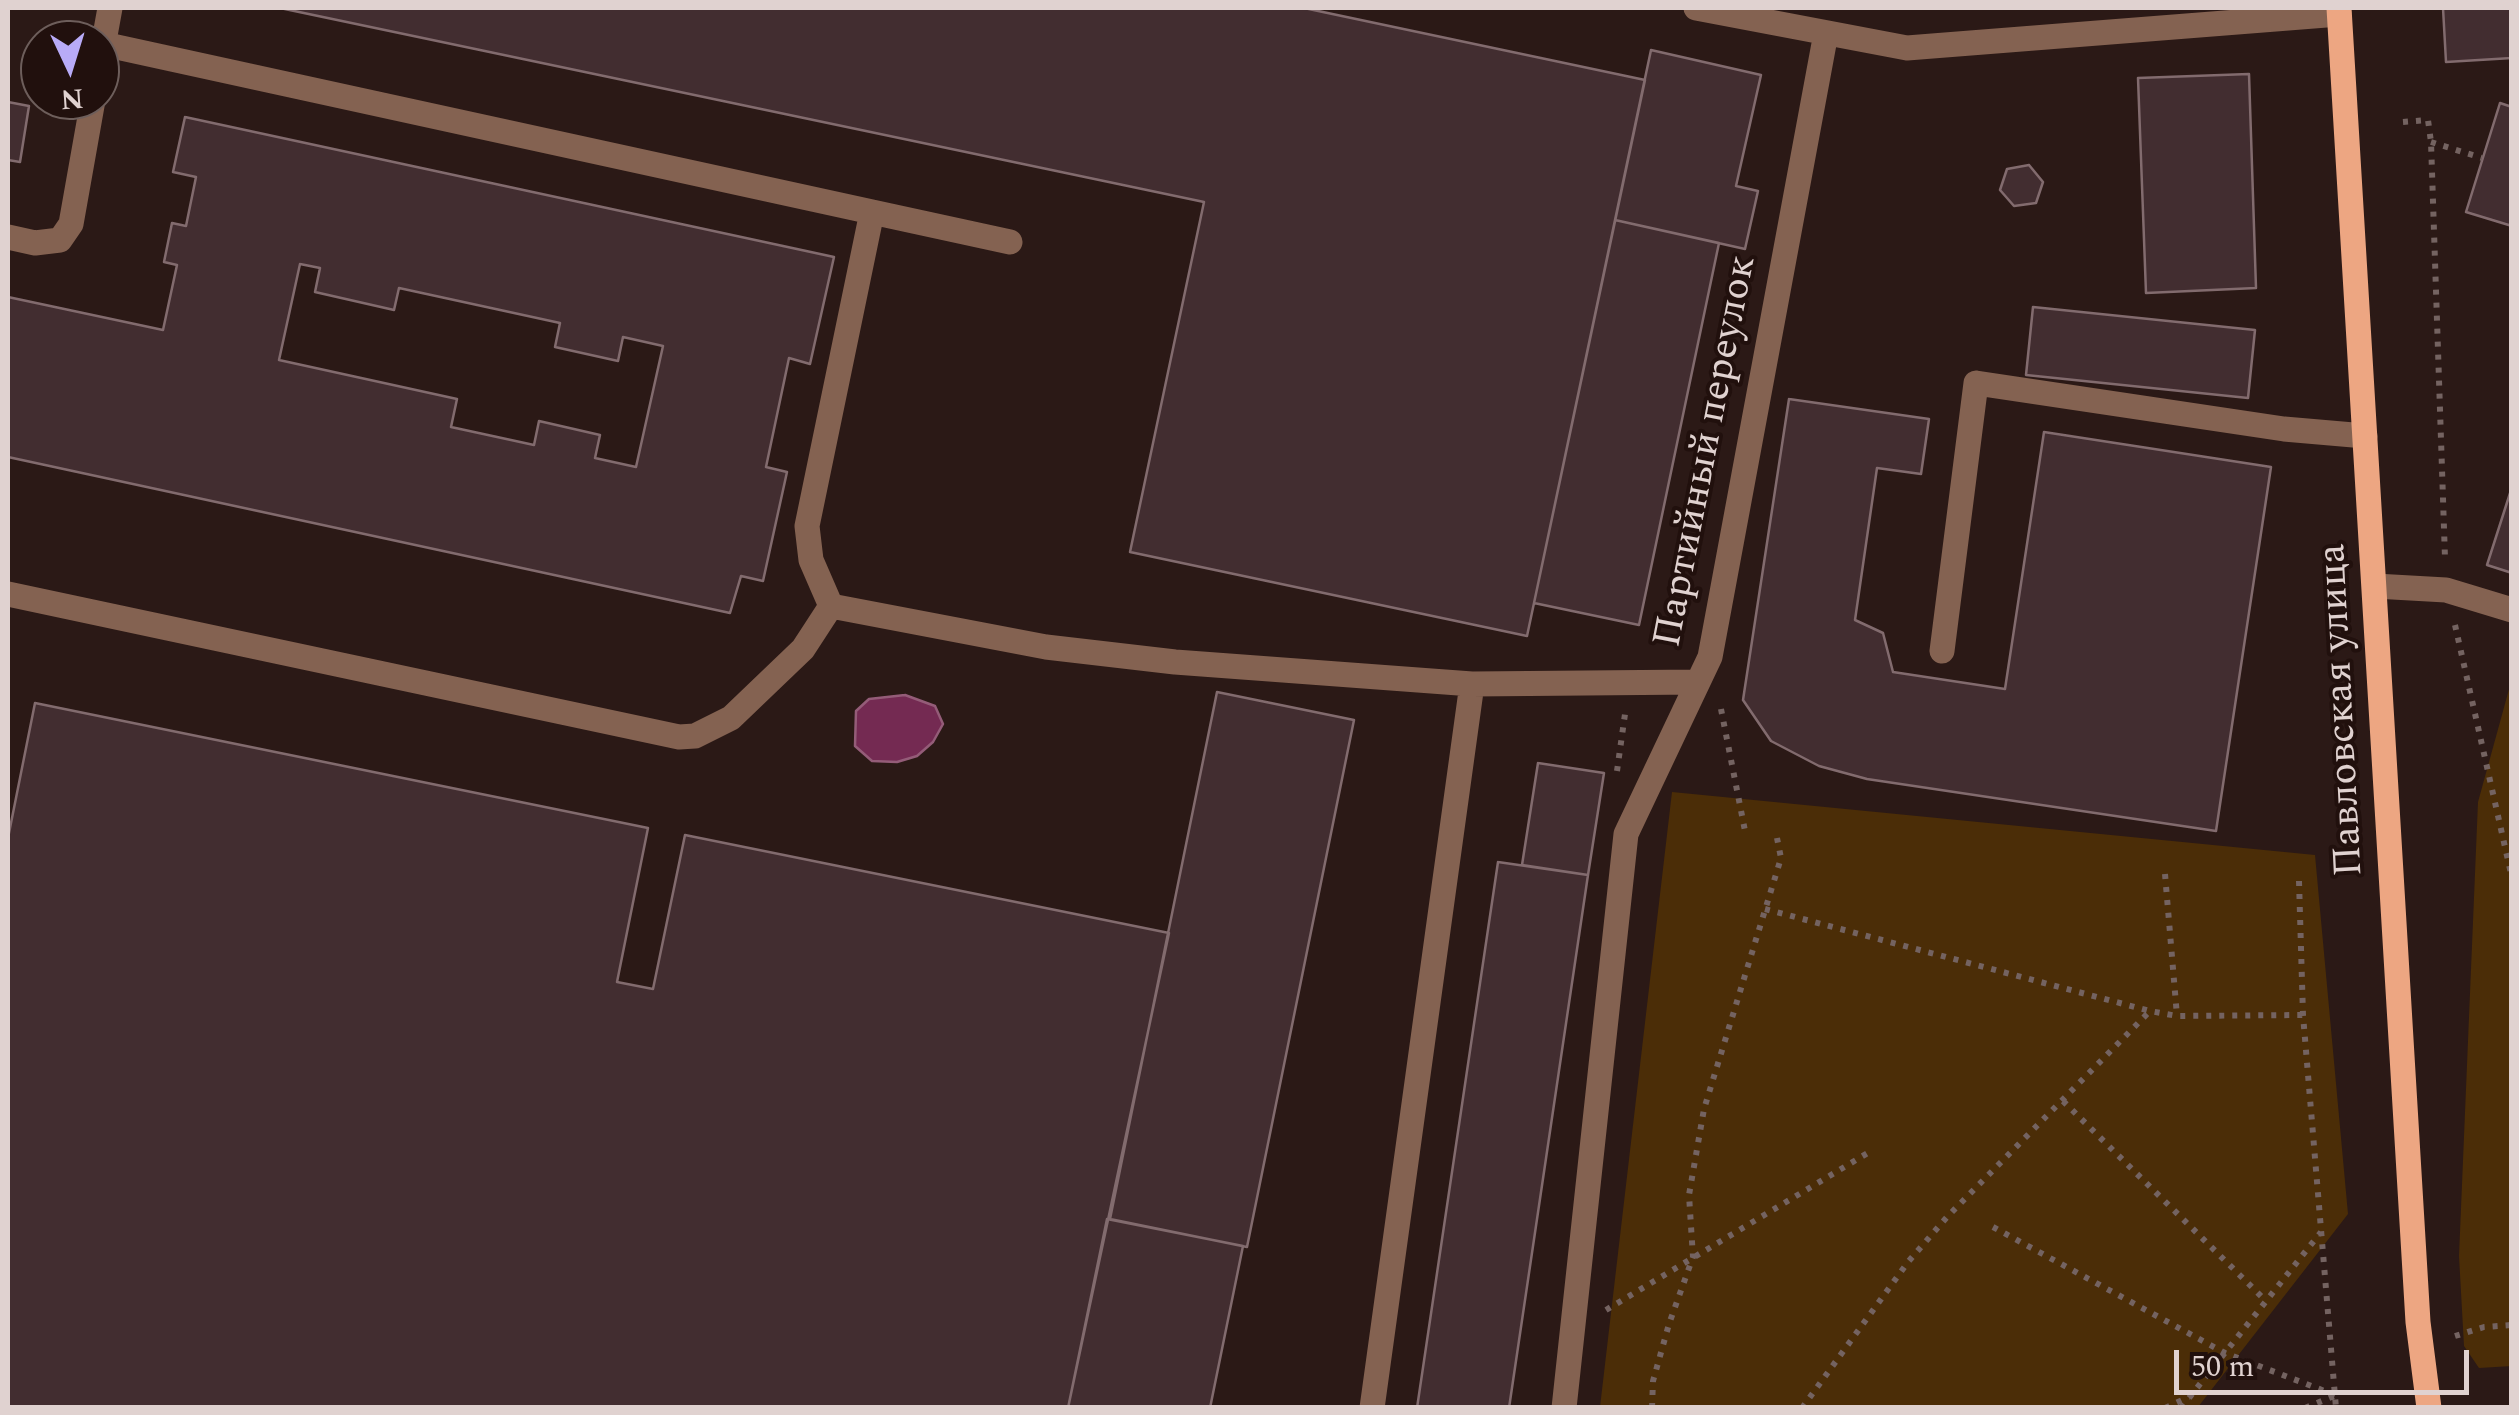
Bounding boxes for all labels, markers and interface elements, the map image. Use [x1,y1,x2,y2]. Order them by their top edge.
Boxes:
north arrow [20,20,120,120]
text: N [59,76,85,121]
street label: Партийный переулок [1646,252,1770,652]
street label: Павловская улица [2311,542,2377,878]
scale bar [2179,1330,2474,1392]
text: 50 m [2191,1344,2254,1390]

